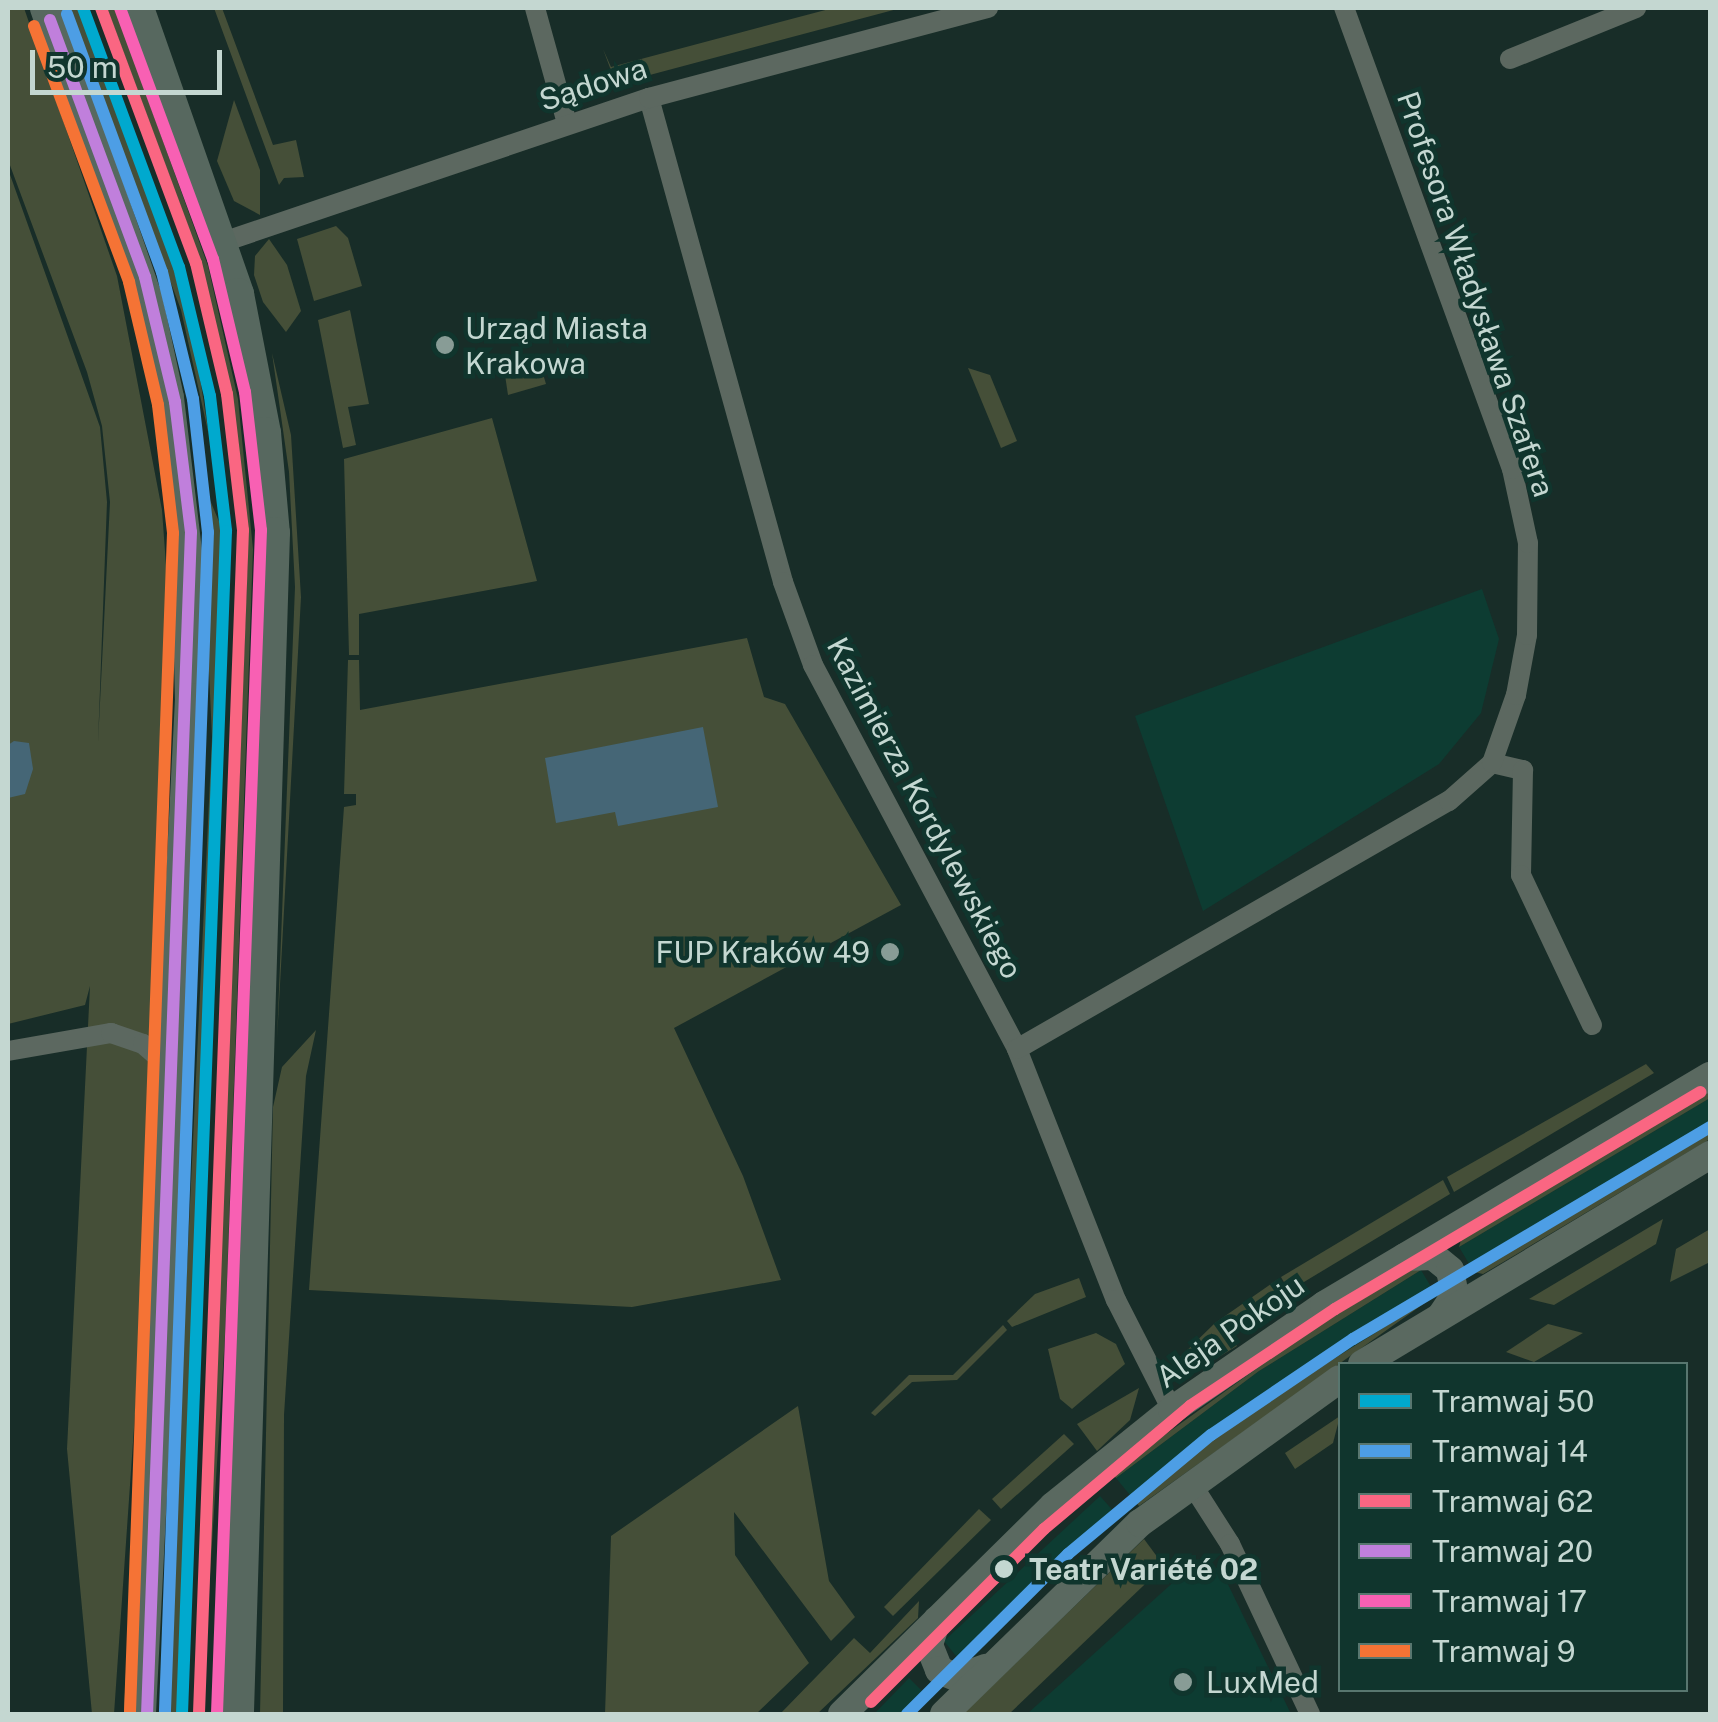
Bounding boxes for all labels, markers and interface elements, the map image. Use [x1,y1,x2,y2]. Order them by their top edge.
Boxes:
scale bar [35,30,228,92]
text: 50 m [47,49,118,85]
street label: Sądowa [535,50,651,118]
street label: Profesora Władysława Szafera [1390,86,1562,502]
place label: Urząd Miasta Krakowa [465,310,648,380]
marker: Urząd Miasta Krakowa [434,334,456,356]
street label: Kazimierza Kordylewskiego [820,631,1030,985]
place label: FUP Kraków 49 [655,934,870,970]
marker: FUP Kraków 49 [879,941,901,963]
street label: Aleja Pokoju [1149,1267,1311,1395]
legend [1338,1362,1688,1692]
text: Tramwaj 50 [1432,1383,1594,1419]
text: Tramwaj 14 [1432,1433,1588,1469]
text: Tramwaj 62 [1432,1483,1593,1519]
text: Tramwaj 20 [1432,1533,1593,1569]
place label: Teatr Variété 02 [1029,1551,1259,1587]
marker: Teatr Variété 02 [988,1553,1020,1585]
text: Tramwaj 17 [1432,1583,1587,1619]
text: Tramwaj 9 [1432,1633,1576,1669]
place label: LuxMed [1206,1664,1319,1700]
marker: LuxMed [1170,1669,1196,1695]

